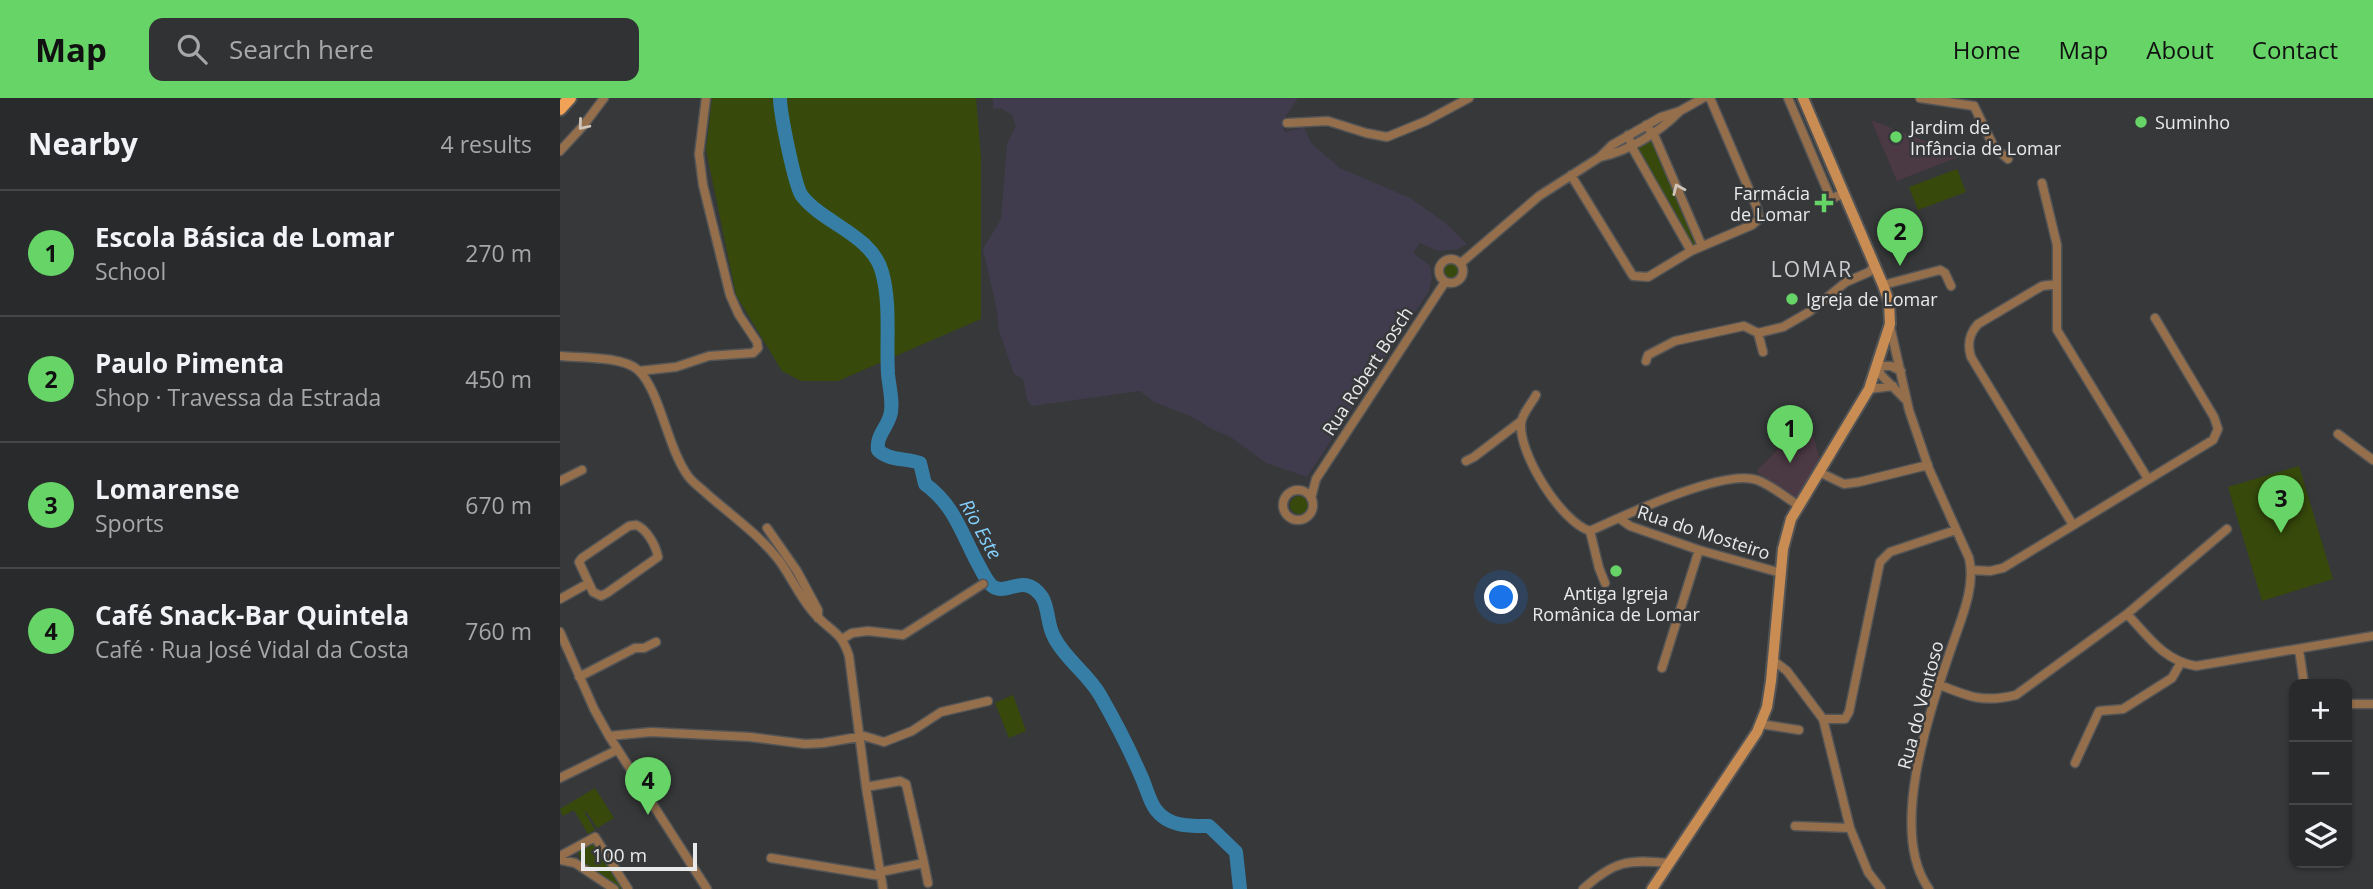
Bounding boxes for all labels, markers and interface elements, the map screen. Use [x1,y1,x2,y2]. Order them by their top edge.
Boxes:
search box [149,18,639,81]
text: Map [35,27,107,72]
icon: search [173,30,211,68]
text: Search here [229,31,374,67]
text: Home [1953,33,2021,66]
text: Map [2059,33,2108,66]
text: About [2146,33,2214,66]
text: Contact [2252,33,2338,66]
place label: Suminho [2155,110,2230,134]
marker: Suminho [2133,114,2149,130]
place label: Jardim de Infância de Lomar [1908,115,2062,160]
one-way arrow [579,117,591,130]
text: Nearby [28,123,138,164]
text: 4 results [441,128,532,160]
marker: Jardim de Infância de Lomar [1888,129,1904,145]
place label: Farmácia de Lomar [1730,181,1811,226]
one-way arrow [1672,184,1686,196]
marker: Farmácia de Lomar [1816,195,1832,211]
pin: 2 [1877,208,1923,266]
text: Escola Básica de Lomar [95,219,395,255]
text: 1 [44,237,58,269]
text: 270 m [465,237,532,269]
text: School [95,255,166,287]
district label: LOMAR [1771,255,1853,283]
place label: Igreja de Lomar [1806,287,1938,311]
marker: Igreja de Lomar [1784,291,1800,307]
street label: Rua Robert Bosch [1316,302,1418,440]
text: Paulo Pimenta [95,345,284,381]
text: 2 [44,363,58,395]
text: 450 m [465,363,532,395]
text: Shop · Travessa da Estrada [95,381,381,413]
pin: 1 [1767,405,1813,463]
text: Lomarense [95,471,240,507]
pin: 3 [2258,475,2304,533]
text: 3 [44,489,58,521]
text: 670 m [465,489,532,521]
water label: Rio Este [954,494,1008,564]
street label: Rua do Mosteiro [1635,499,1773,565]
text: Sports [95,507,164,539]
marker: Antiga Igreja Românica de Lomar [1608,563,1624,579]
your location [1484,580,1518,614]
place label: Antiga Igreja Românica de Lomar [1532,581,1700,626]
text: Café Snack-Bar Quintela [95,597,409,633]
text: 4 [44,615,58,647]
text: 760 m [465,615,532,647]
text: Café · Rua José Vidal da Costa [95,633,409,665]
street label: Rua do Ventoso [1891,638,1949,772]
map controls [2289,679,2352,868]
button: + [2289,679,2352,742]
button: − [2289,742,2352,805]
pin: 4 [625,757,671,815]
button: layers [2289,805,2352,868]
scale bar [581,840,696,872]
text: 100 m [592,842,647,868]

